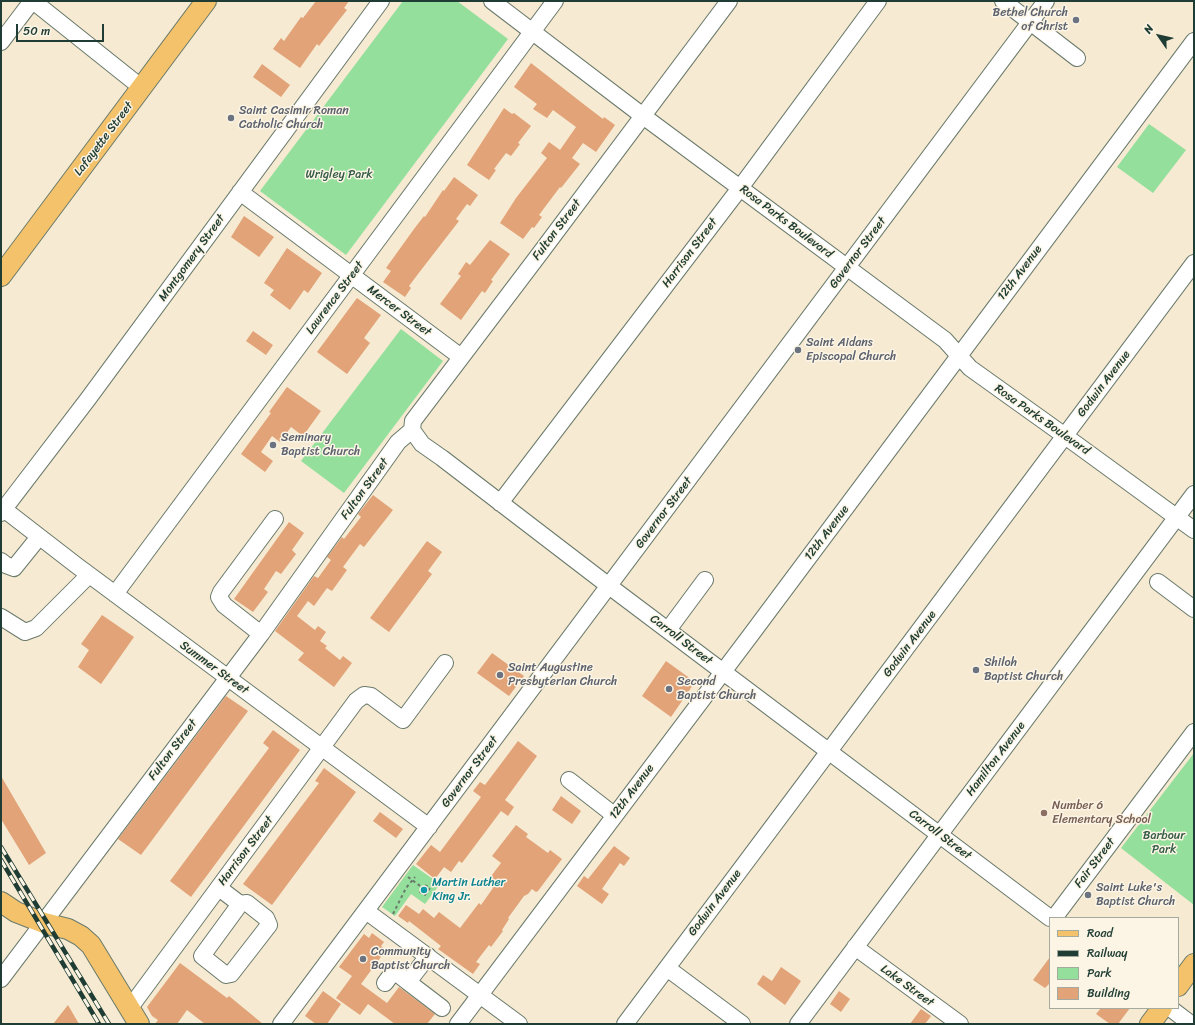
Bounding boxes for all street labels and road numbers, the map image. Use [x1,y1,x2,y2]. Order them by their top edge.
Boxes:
street label: Lafayette Street [71,99,137,179]
street label: Rosa Parks Boulevard [737,182,835,262]
street label: Fulton Street [530,197,584,263]
street label: Montgomery Street [156,212,228,304]
street label: Governor Street [826,214,890,292]
street label: Harrison Street [659,216,721,290]
street label: 12th Avenue [995,243,1045,303]
street label: Lawrence Street [303,259,367,337]
street label: Mercer Street [364,282,434,340]
street label: Godwin Avenue [1074,348,1134,420]
street label: Rosa Parks Boulevard [992,382,1092,458]
street label: Fulton Street [338,456,392,522]
street label: Governor Street [632,474,696,552]
street label: 12th Avenue [802,503,852,563]
street label: Godwin Avenue [880,608,940,680]
street label: Carroll Street [647,612,715,668]
street label: Summer Street [177,638,251,698]
street label: Fulton Street [146,717,200,783]
street label: Hamilton Avenue [963,719,1029,799]
street label: Governor Street [438,733,502,811]
street label: 12th Avenue [607,762,657,822]
street label: Carroll Street [906,807,974,863]
street label: Harrison Street [215,814,277,888]
street label: Fair Street [1072,835,1118,891]
street label: Godwin Avenue [685,867,745,939]
street label: Lake Street [878,962,936,1010]

